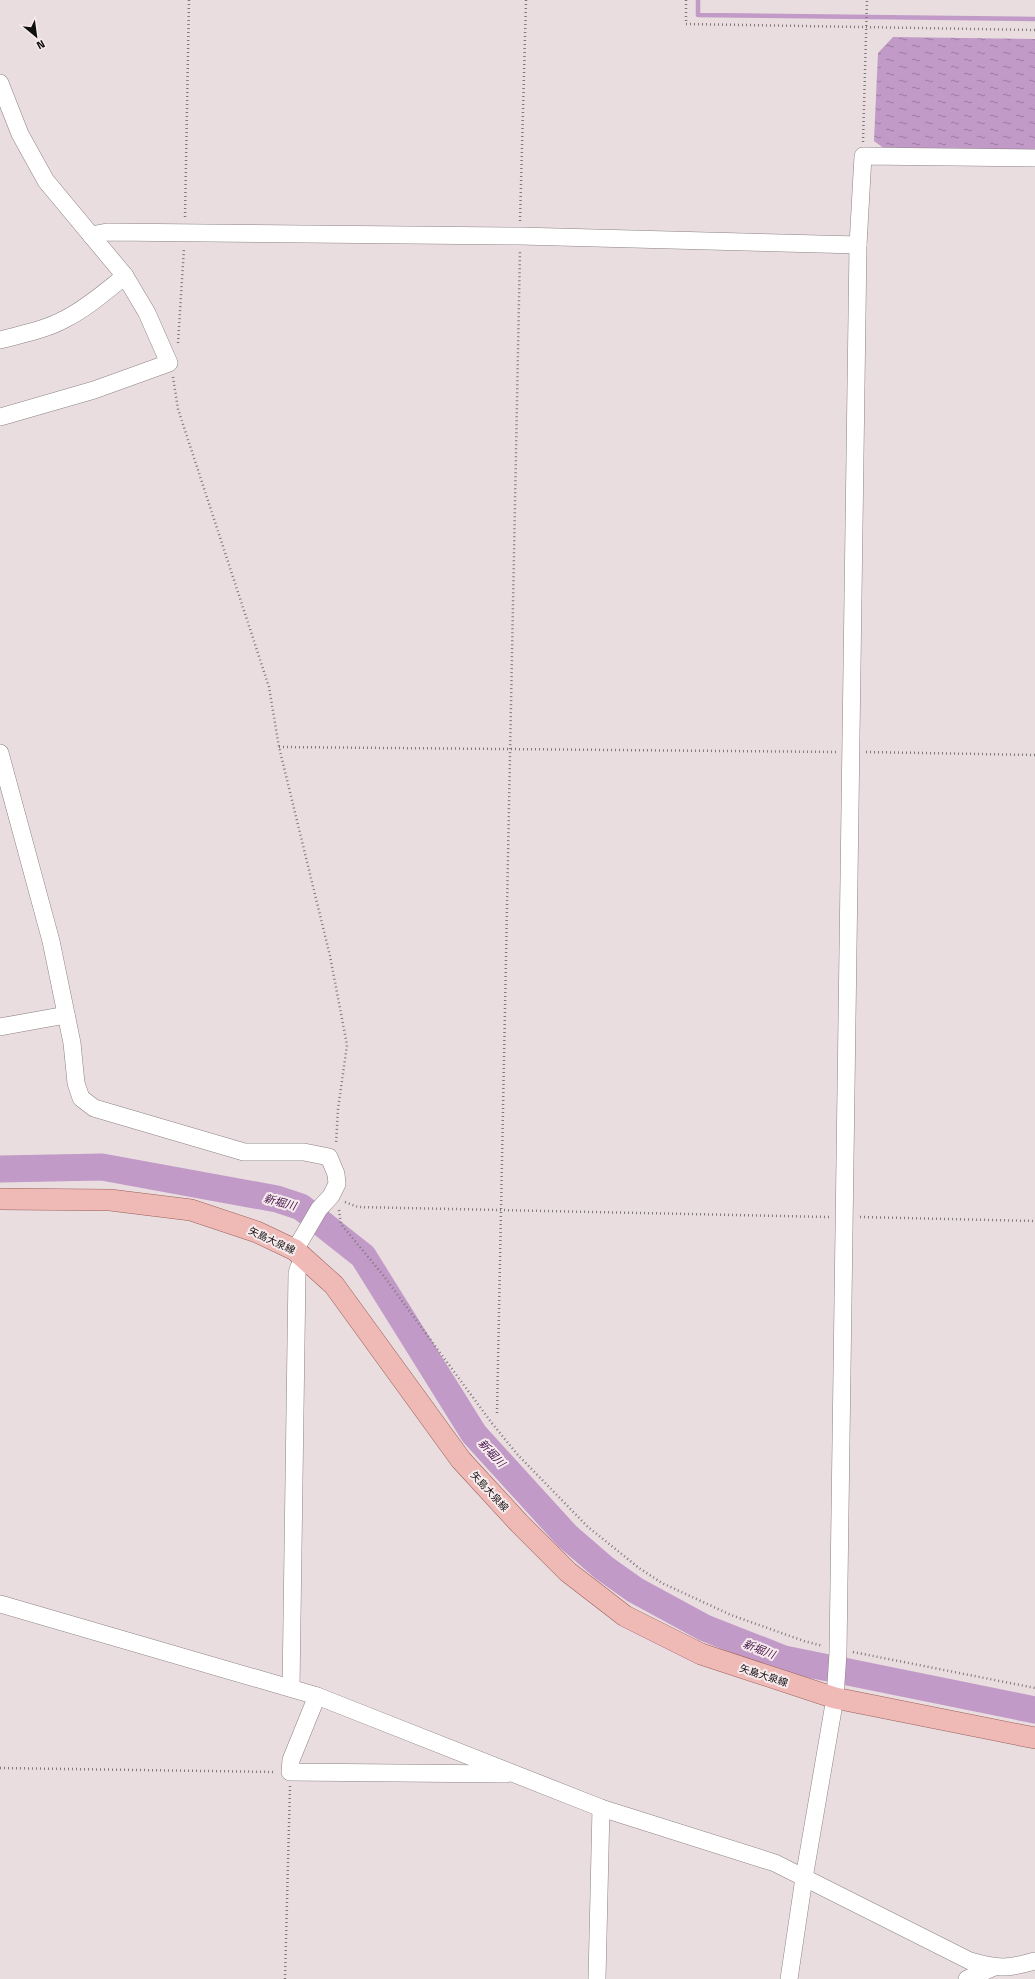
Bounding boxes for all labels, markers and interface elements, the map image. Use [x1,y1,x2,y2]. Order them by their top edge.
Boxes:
north arrow [16,16,56,56]
text: N [34,36,48,54]
water label: 新堀川 [262,1190,299,1214]
street label: 矢島大泉線 [246,1223,298,1258]
water label: 新堀川 [475,1435,510,1471]
street label: 矢島大泉線 [467,1468,512,1515]
water label: 新堀川 [741,1636,778,1663]
street label: 矢島大泉線 [738,1661,790,1690]

